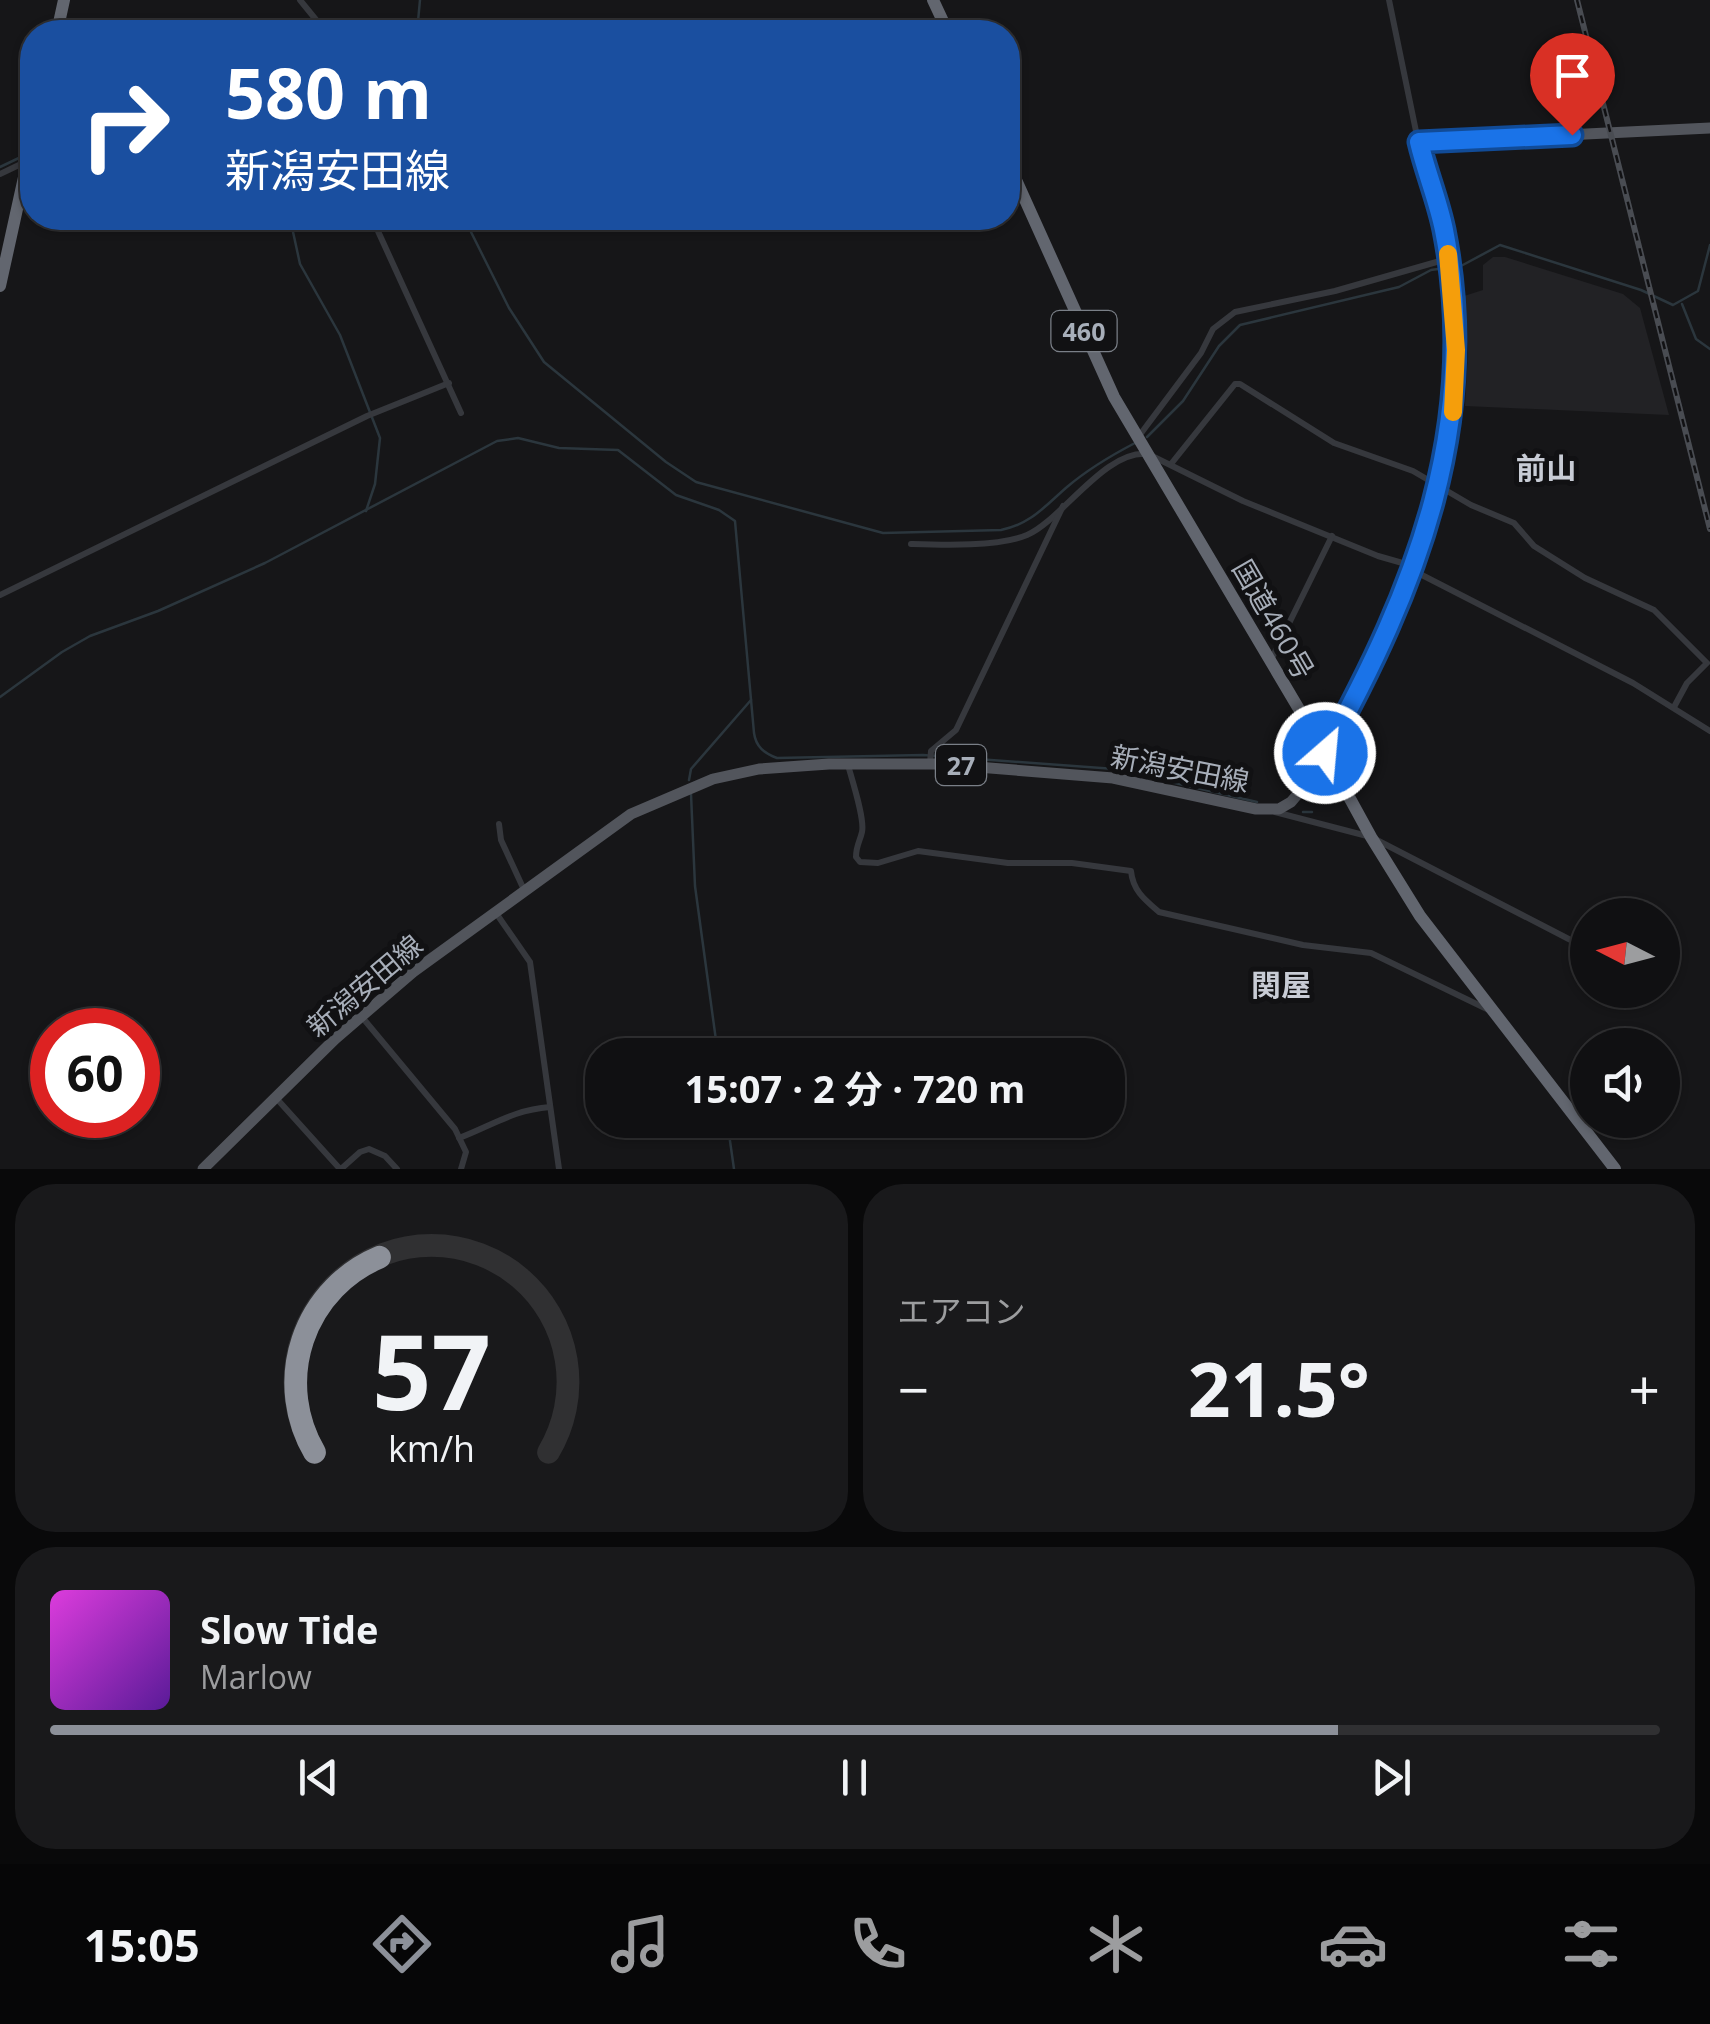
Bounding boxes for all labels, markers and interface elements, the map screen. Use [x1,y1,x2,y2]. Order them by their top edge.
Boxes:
pin [1530,33,1615,136]
text: 580 m [225,44,432,140]
icon: arrive [1545,48,1600,103]
icon: right [60,60,190,190]
text: 新潟安田線 [225,139,450,200]
road number: 460 [1052,311,1116,351]
district label: 前山 [1516,447,1576,488]
street label: 国道460号 [1225,552,1323,686]
position arrow [1273,701,1377,805]
street label: 新潟安田線 [1108,736,1252,800]
road number: 27 [936,745,986,785]
north arrow [1570,898,1680,1008]
map controls [1570,898,1680,1138]
street label: 新潟安田線 [298,925,430,1045]
district label: 関屋 [1251,964,1311,1005]
speed limit sign: 60 [30,1008,160,1138]
button: sound [1570,1028,1680,1138]
text: 15:07 · 2 分 · 720 m [685,1062,1025,1114]
text: エアコン [898,1289,1026,1332]
text: 57 [372,1299,491,1440]
text: 21.5° [1188,1337,1370,1439]
text: − [898,1351,929,1426]
text: + [1629,1351,1660,1426]
text: km/h [388,1424,475,1472]
text: Slow Tide [200,1603,379,1655]
text: Marlow [200,1655,312,1698]
icon: previous [291,1750,346,1805]
icon: pause [827,1750,882,1805]
icon: next [1364,1750,1419,1805]
icon: directions [367,1909,437,1979]
icon: music [605,1909,675,1979]
icon: phone [843,1909,913,1979]
icon: climate [1081,1909,1151,1979]
icon: car [1318,1909,1388,1979]
icon: filters [1556,1909,1626,1979]
text: 15:05 [84,1914,200,1975]

